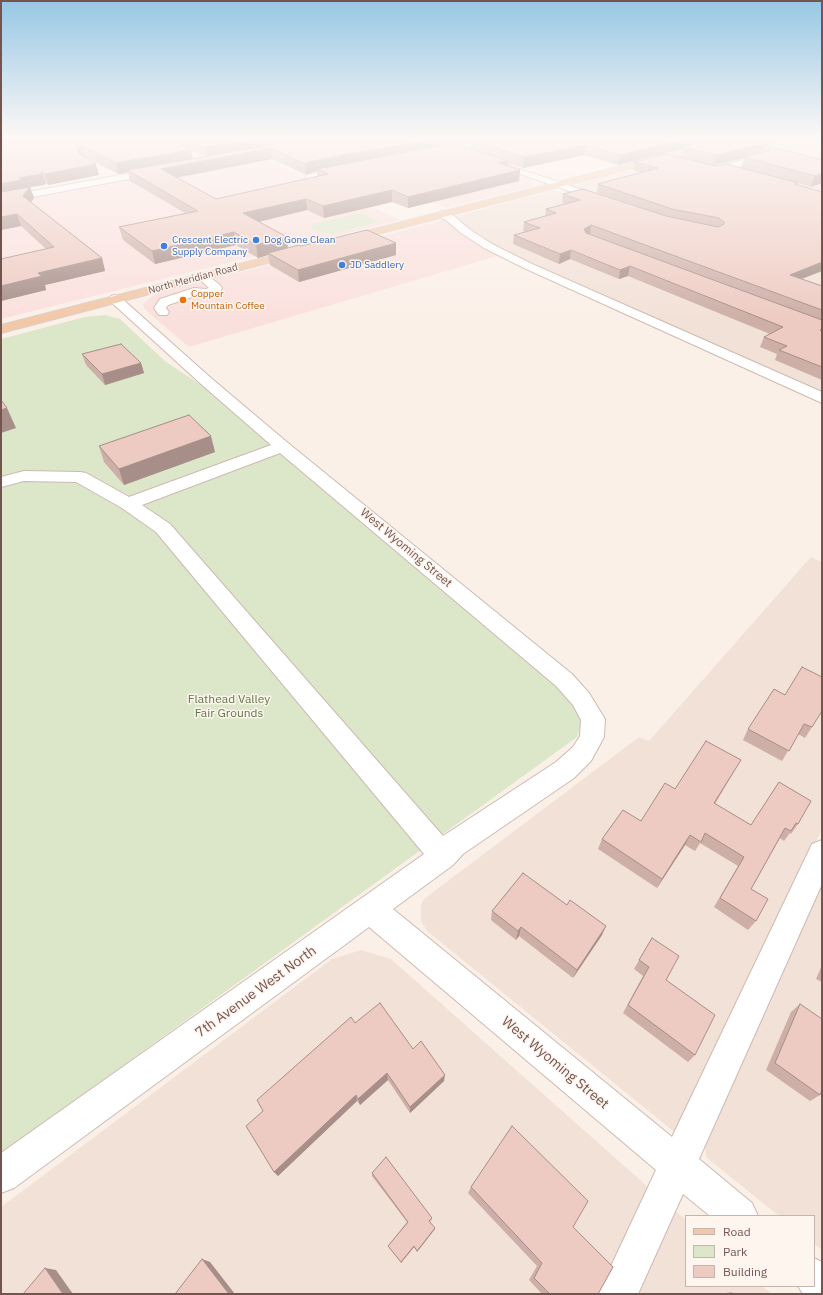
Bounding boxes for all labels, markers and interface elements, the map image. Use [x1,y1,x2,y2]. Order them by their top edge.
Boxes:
place label: Crescent Electric Supply Company [172,234,248,258]
place label: Dog Gone Clean [264,234,335,246]
marker: Dog Gone Clean [251,235,261,245]
marker: Crescent Electric Supply Company [159,241,169,251]
place label: JD Saddlery [350,259,404,271]
marker: JD Saddlery [337,260,347,270]
street label: North Meridian Road [147,261,239,297]
place label: Copper Mountain Coffee [191,288,265,312]
marker: Copper Mountain Coffee [178,295,188,305]
street label: West Wyoming Street [357,505,455,591]
park label: Flathead Valley Fair Grounds [188,693,270,721]
street label: 7th Avenue West North [192,942,320,1042]
street label: West Wyoming Street [498,1013,612,1113]
legend [685,1215,815,1287]
text: Road [723,1224,751,1239]
text: Park [723,1244,747,1259]
text: Building [723,1264,767,1279]

